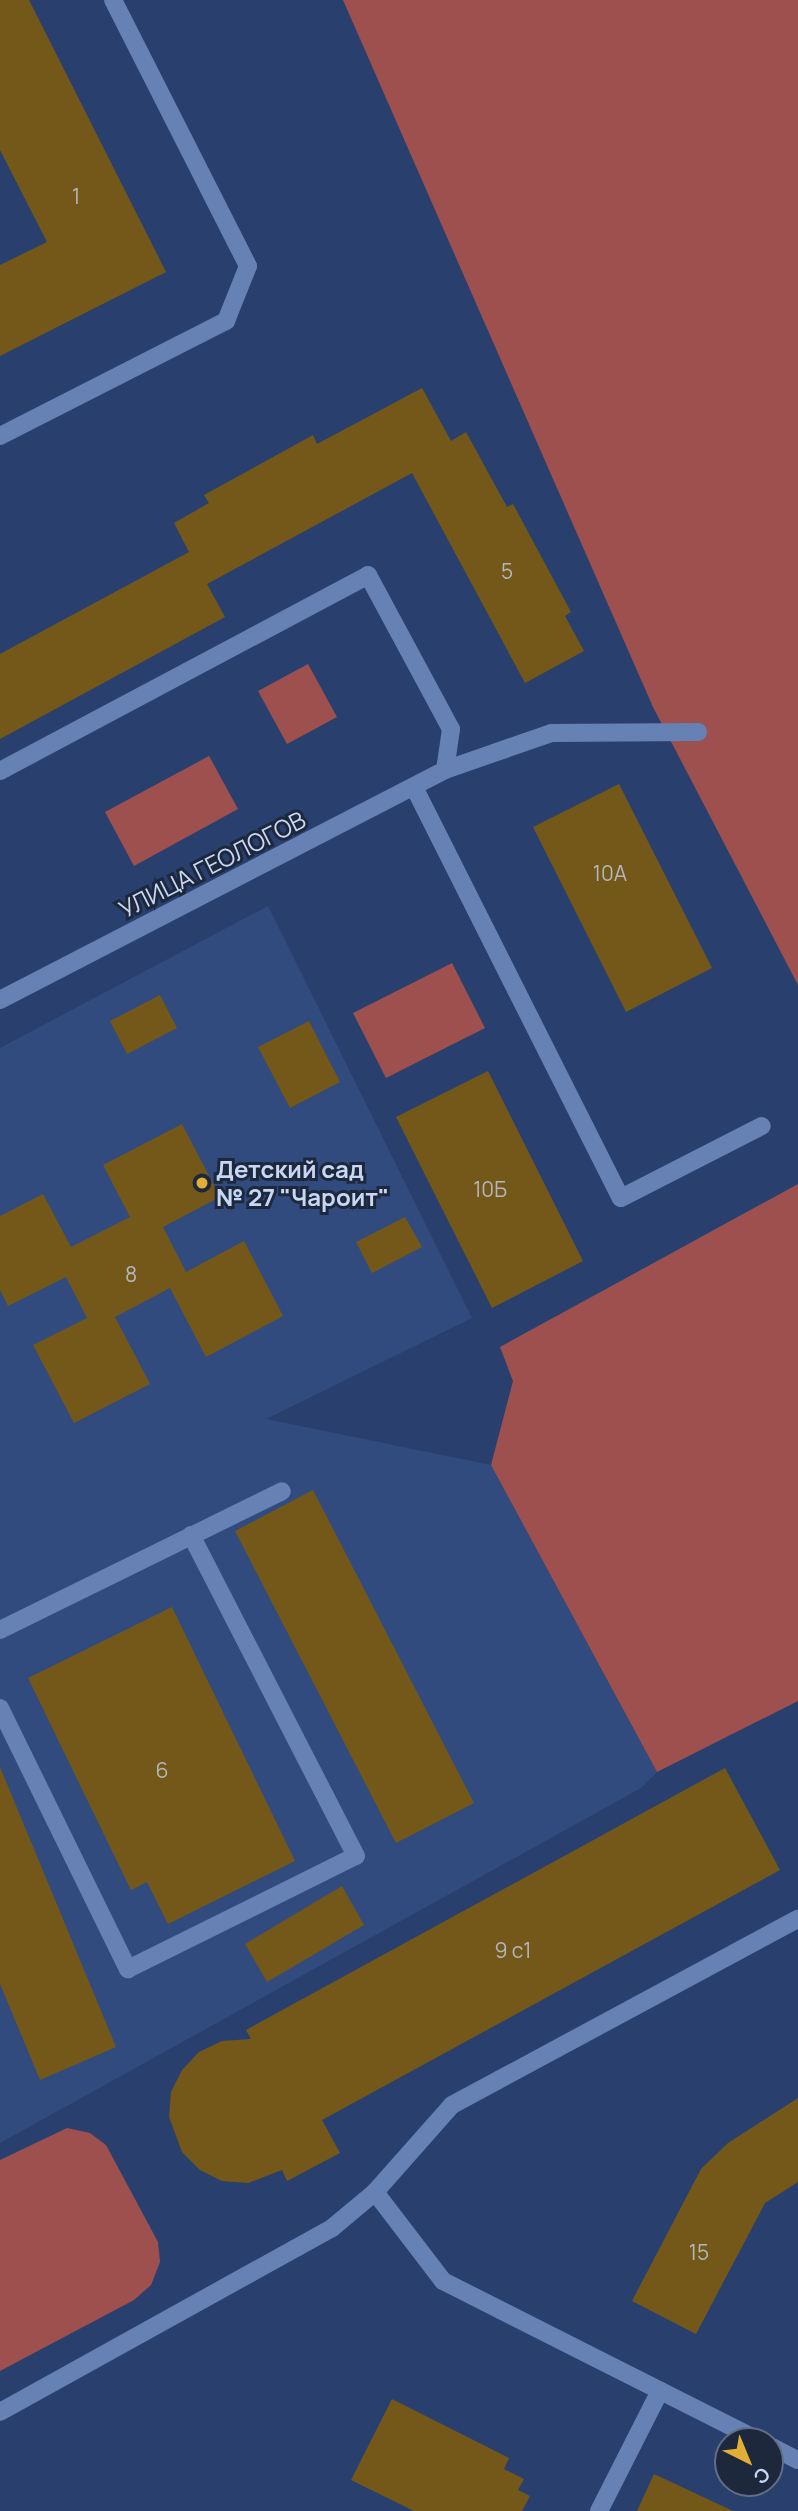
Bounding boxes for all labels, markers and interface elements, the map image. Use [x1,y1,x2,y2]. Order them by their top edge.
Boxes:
house number: 1 [72,183,80,209]
house number: 5 [501,558,513,584]
street label: УЛИЦА ГЕОЛОГОВ [114,805,310,923]
house number: 10А [593,860,627,886]
place label: Детский сад № 27 "Чароит" [216,1155,389,1211]
marker: Детский сад № 27 "Чароит" [194,1175,210,1191]
house number: 10Б [473,1176,507,1202]
house number: 8 [125,1261,137,1287]
house number: 6 [155,1757,169,1783]
house number: 9 с1 [494,1937,532,1963]
house number: 15 [689,2239,709,2265]
north arrow [714,2427,784,2497]
text: С [748,2462,776,2490]

